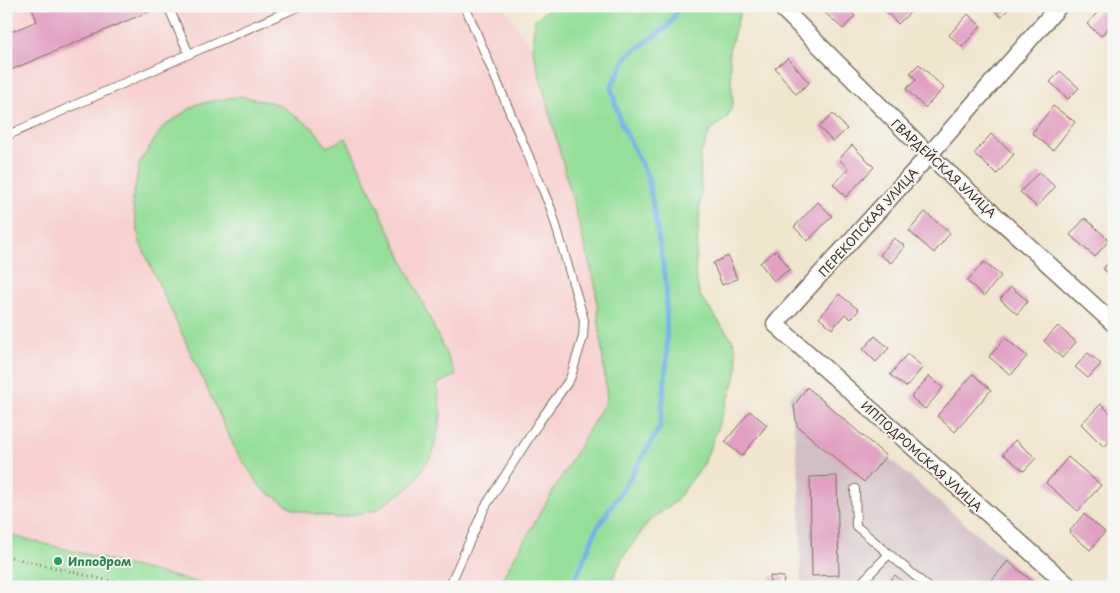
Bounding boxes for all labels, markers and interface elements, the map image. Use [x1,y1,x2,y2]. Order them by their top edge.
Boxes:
street label: ГВАРДЕЙСКАЯ УЛИЦА [888,115,1000,221]
street label: ПЕРЕКОПСКАЯ УЛИЦА [814,164,922,280]
street label: ИППОДРОМСКАЯ УЛИЦА [857,397,987,515]
place label: Ипподром [68,552,131,570]
marker: Ипподром [52,555,64,567]

